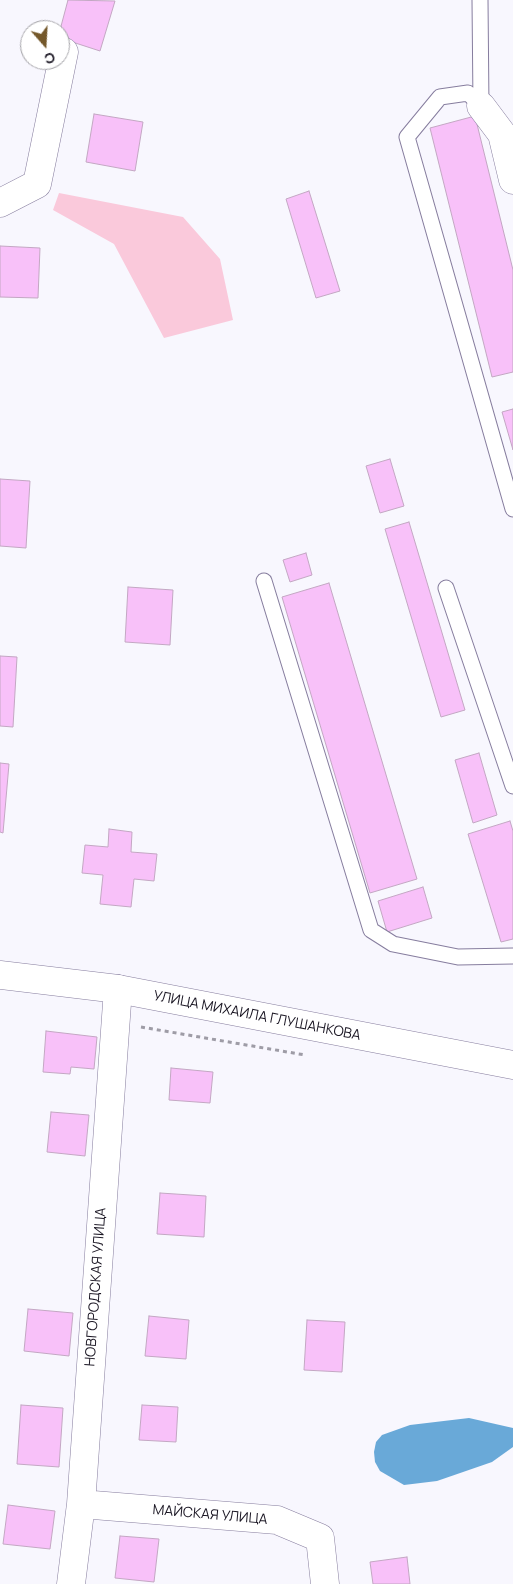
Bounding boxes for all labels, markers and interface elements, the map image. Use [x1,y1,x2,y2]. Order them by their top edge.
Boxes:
north arrow [20,20,70,70]
text: С [42,48,58,69]
street label: УЛИЦА МИХАИЛА ГЛУШАНКОВА [152,988,362,1044]
street label: НОВГОРОДСКАЯ УЛИЦА [82,1207,110,1367]
street label: МАЙСКАЯ УЛИЦА [152,1502,268,1528]

